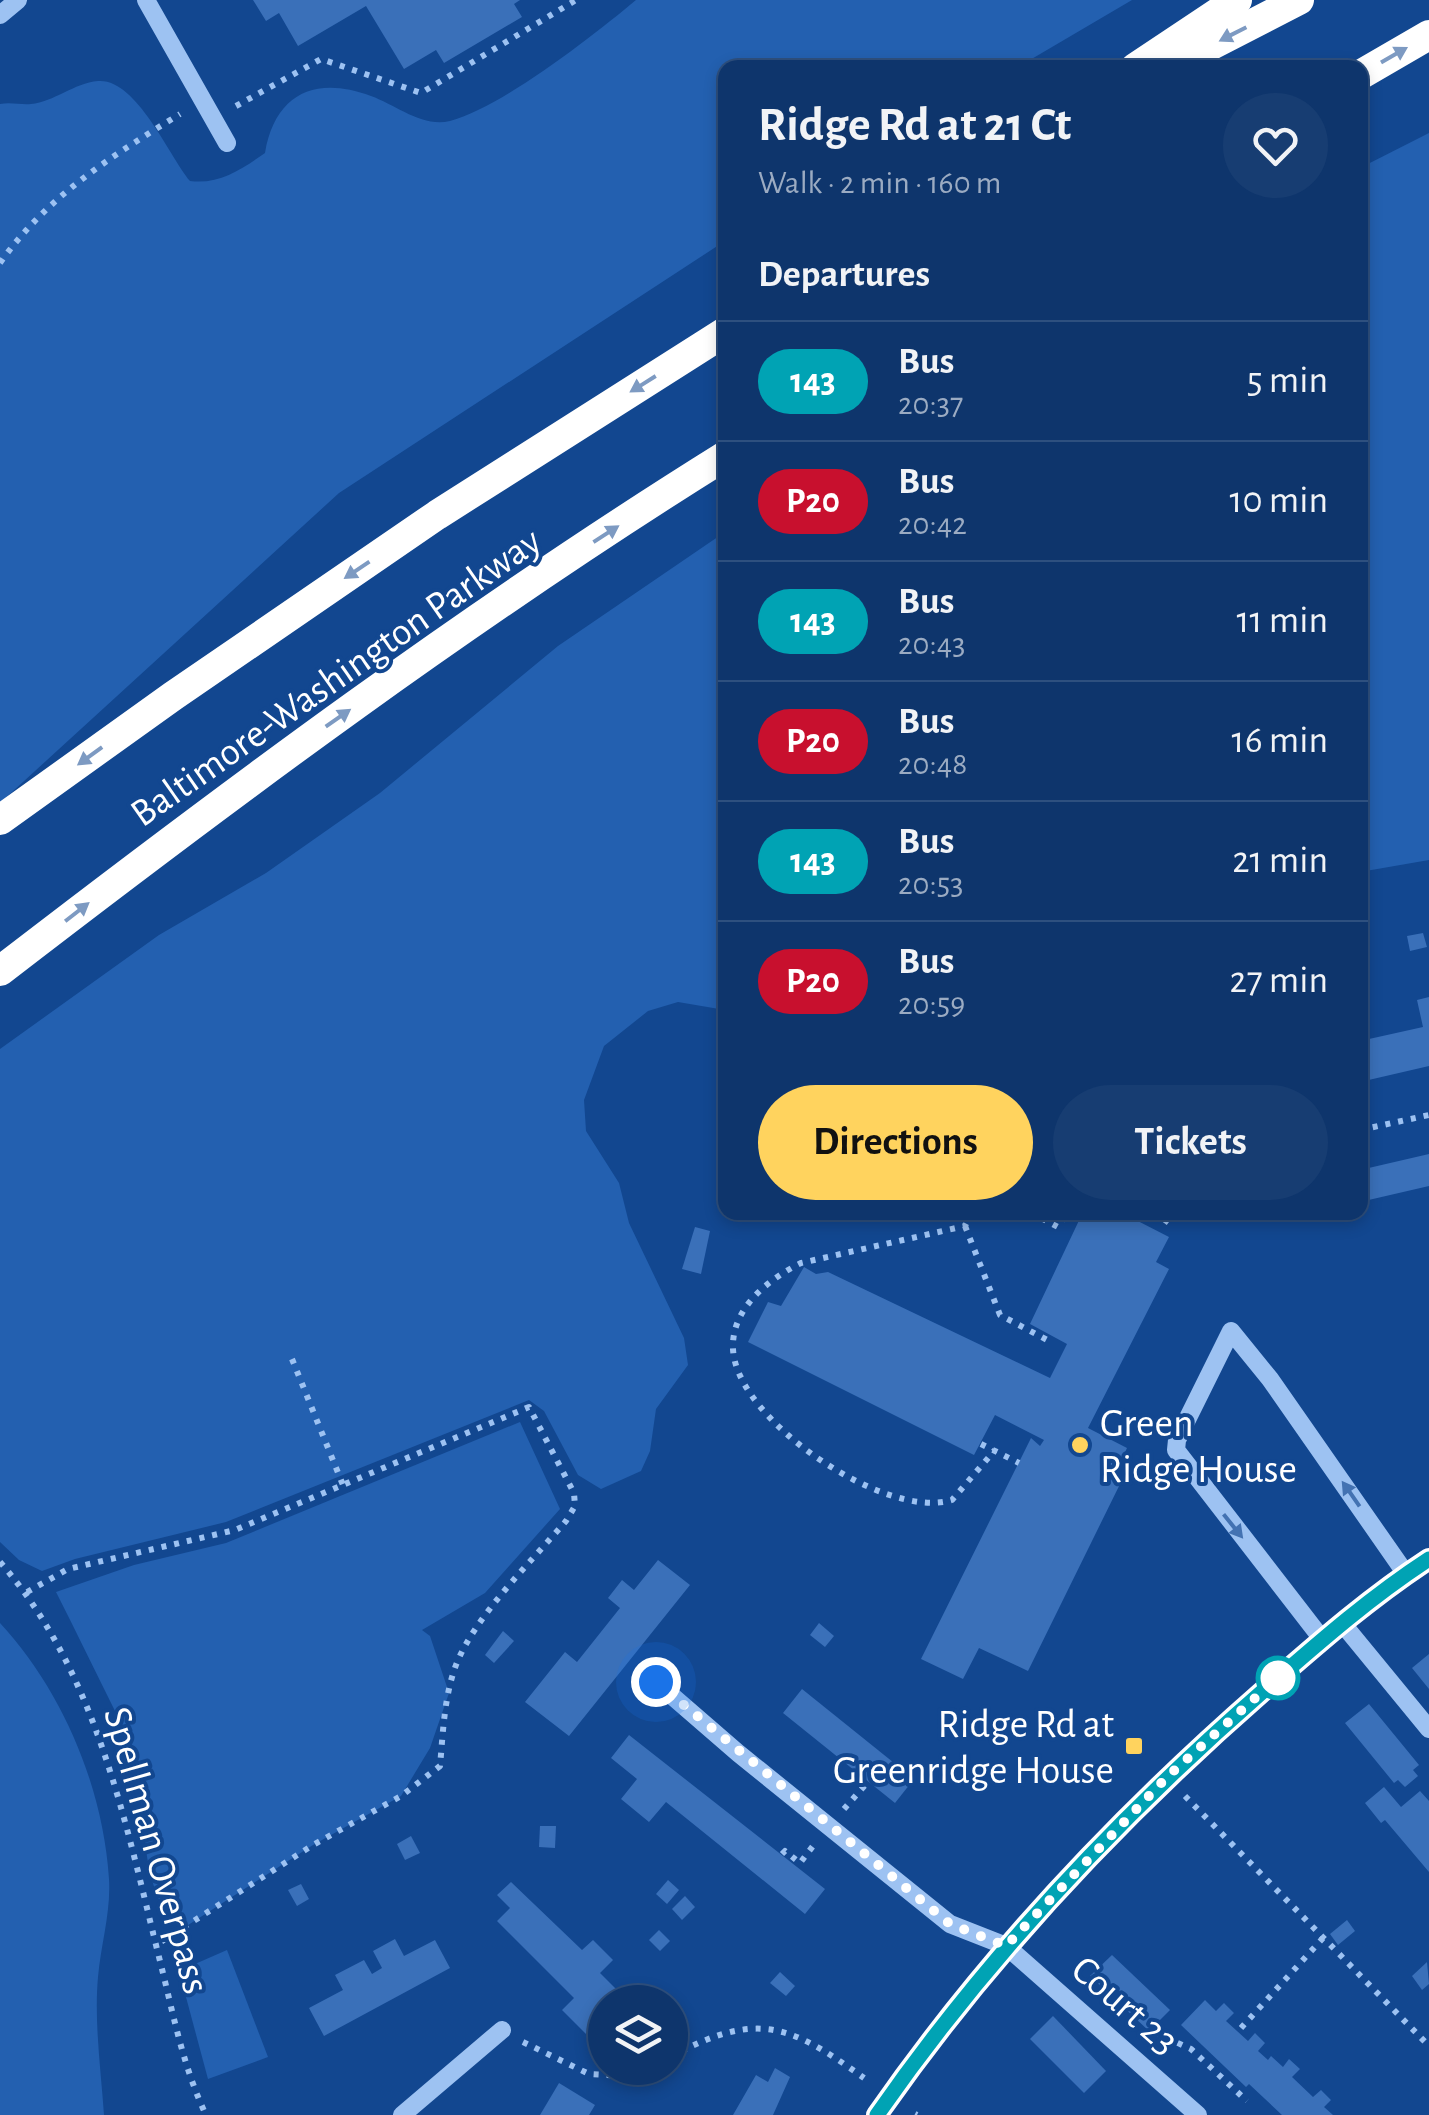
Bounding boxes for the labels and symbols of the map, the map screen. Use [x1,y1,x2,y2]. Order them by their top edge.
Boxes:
one-way arrow [1218,25,1247,42]
one-way arrow [1380,47,1409,64]
one-way arrow [629,375,657,393]
street label: Baltimore-Washington Parkway [124,521,548,835]
one-way arrow [592,526,620,544]
one-way arrow [343,560,370,579]
one-way arrow [325,709,351,728]
one-way arrow [77,745,103,765]
one-way arrow [64,902,90,922]
place label: Green Ridge House [1100,1404,1297,1490]
marker: Green Ridge House [1069,1434,1091,1456]
one-way arrow [1342,1480,1361,1507]
one-way arrow [1222,1514,1243,1539]
your location [631,1657,681,1707]
unlabelled marker [1257,1657,1299,1699]
street label: Spellman Overpass [96,1703,216,1998]
place label: Ridge Rd at Greenridge House [833,1705,1114,1791]
marker: Ridge Rd at Greenridge House [1123,1735,1145,1757]
street label: Court 23 [1064,1949,1186,2062]

